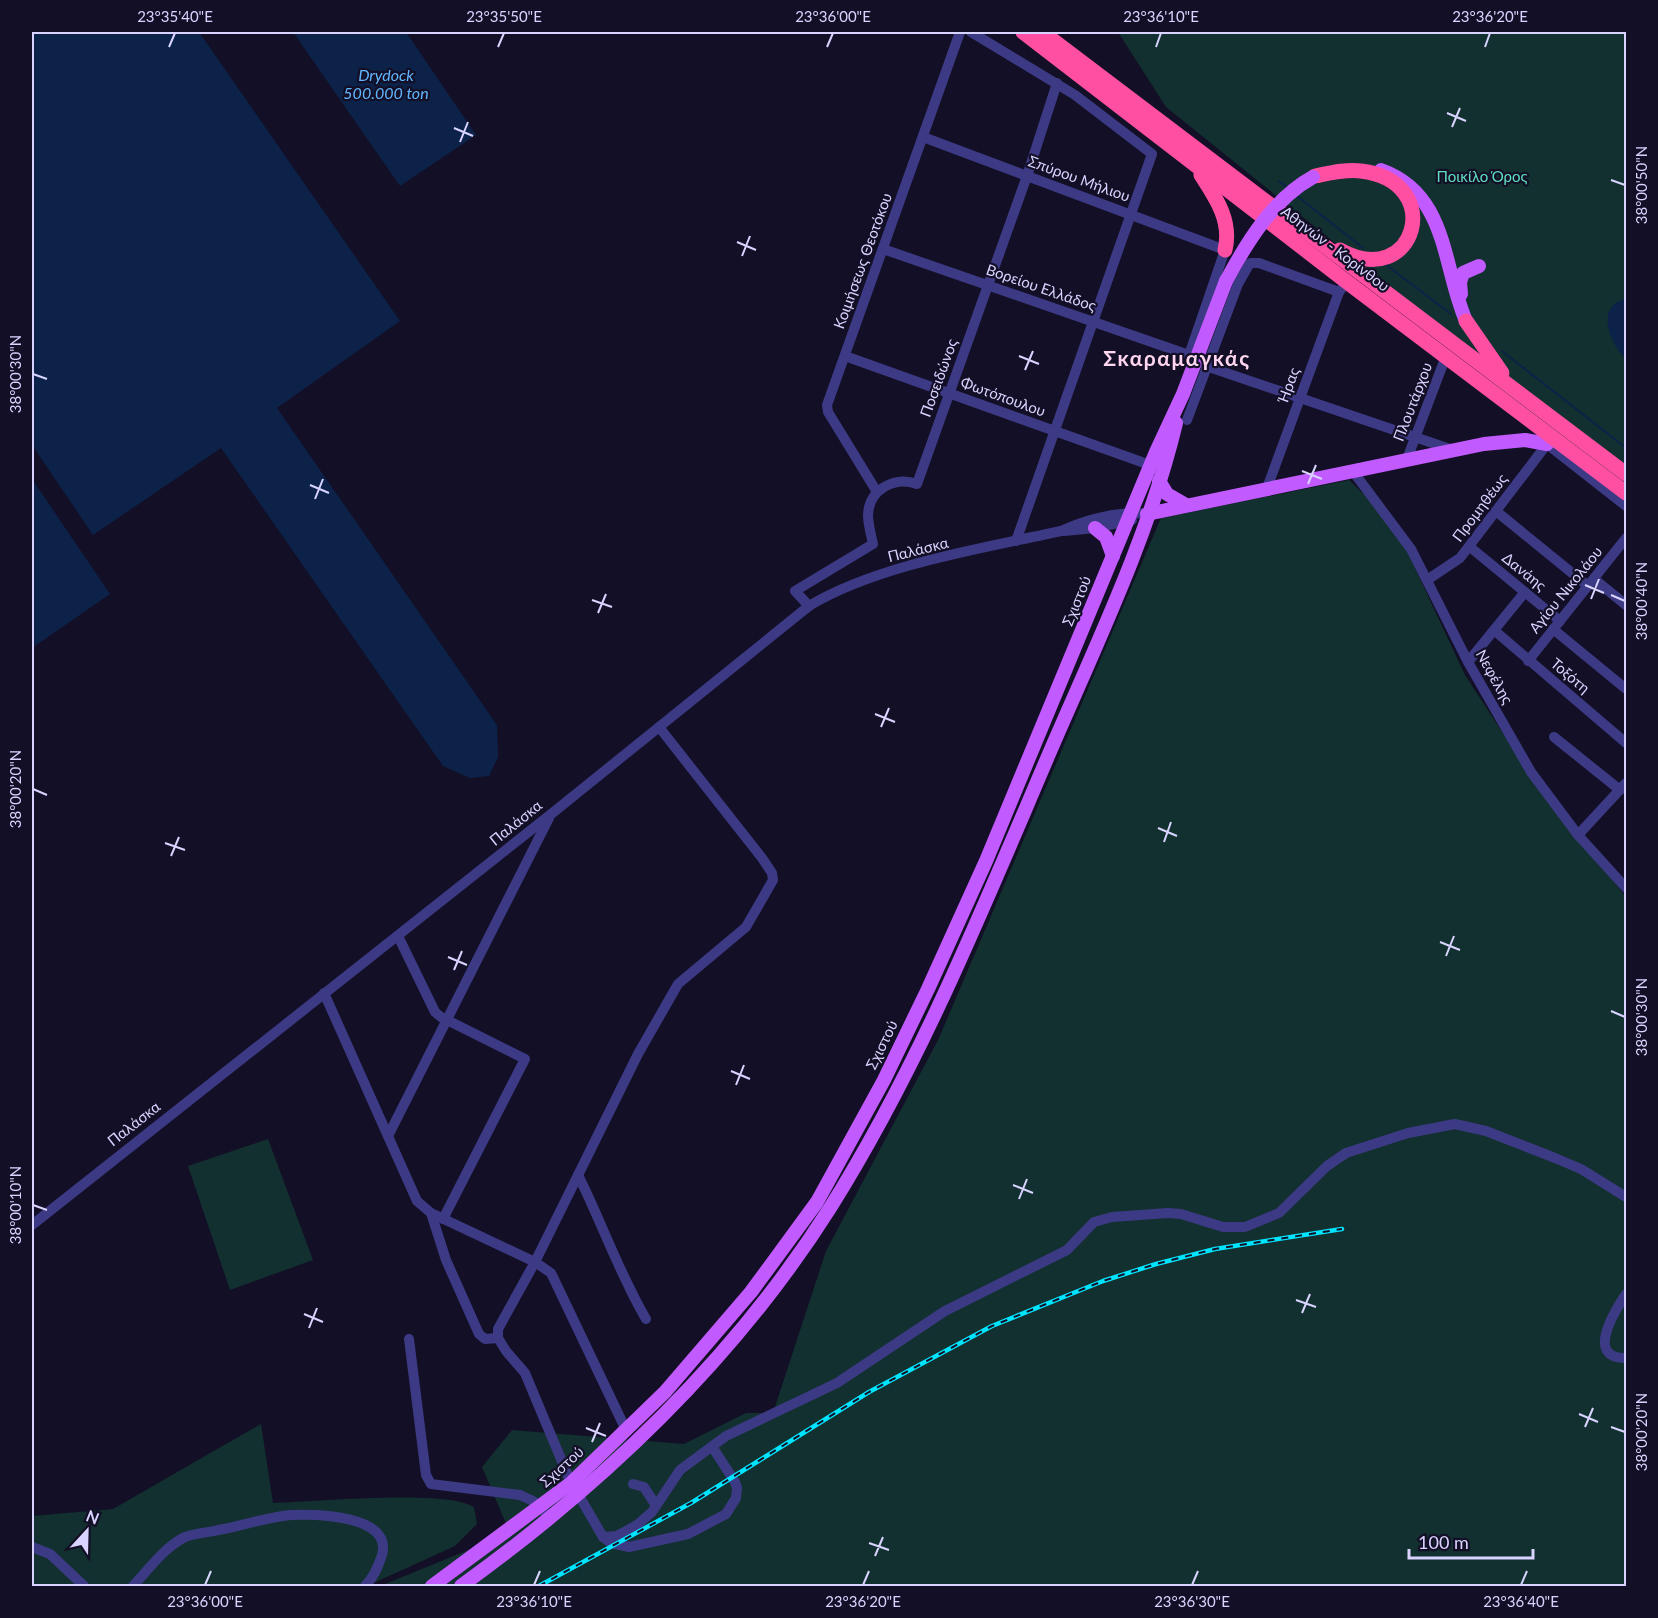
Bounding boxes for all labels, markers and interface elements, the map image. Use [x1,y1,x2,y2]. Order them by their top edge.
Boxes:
text: 23°35'40"E [137,7,213,25]
text: 23°35'50"E [466,7,542,25]
text: 23°36'00"E [795,7,871,25]
text: 23°36'10"E [1123,7,1199,25]
text: 23°36'20"E [1452,7,1528,25]
water label: Drydock 500.000 ton [343,65,429,102]
text: 38°00'50"N [1632,146,1650,224]
street label: Σπύρου Μήλιου [1026,151,1133,205]
park label: Ποικίλο Όρος [1437,167,1527,185]
street label: Κοιμήσεως Θεοτόκου [829,190,895,331]
street label: Αθηνών - Κορίνθου [1278,202,1393,295]
street label: Βορείου Ελλάδος [984,260,1099,314]
text: 38°00'30"N [6,335,24,413]
street label: Ποσειδώνος [916,336,961,419]
district label: Σκαραμαγκάς [1103,345,1251,370]
street label: Πλουτάρχου [1389,360,1435,444]
street label: Ήρας [1273,365,1303,406]
street label: Φωτόπουλου [958,372,1048,420]
street label: Προμηθέως [1448,470,1510,545]
street label: Παλάσκα [886,533,950,565]
street label: Αγίου Νικολάου [1525,542,1606,636]
street label: Δανάης [1499,548,1550,594]
text: 38°00'40"N [1632,562,1650,640]
street label: Σχιστού [1058,573,1094,628]
street label: Νεφέλης [1473,646,1517,707]
street label: Τοξότη [1547,654,1594,697]
text: 38°00'20"N [6,750,24,828]
street label: Παλάσκα [486,796,545,849]
text: 38°00'30"N [1632,978,1650,1056]
street label: Σχιστού [861,1017,901,1072]
street label: Παλάσκα [103,1097,163,1149]
text: 38°00'10"N [6,1166,24,1244]
text: 38°00'20"N [1632,1393,1650,1471]
street label: Σχιστού [536,1442,587,1491]
north arrow [57,1501,117,1561]
text: N [84,1506,102,1528]
scale bar [1409,1522,1534,1560]
text: 100 m [1418,1531,1469,1553]
text: 23°36'00"E [167,1592,243,1610]
text: 23°36'10"E [496,1592,572,1610]
text: 23°36'20"E [825,1592,901,1610]
text: 23°36'30"E [1154,1592,1230,1610]
text: 23°36'40"E [1483,1592,1559,1610]

